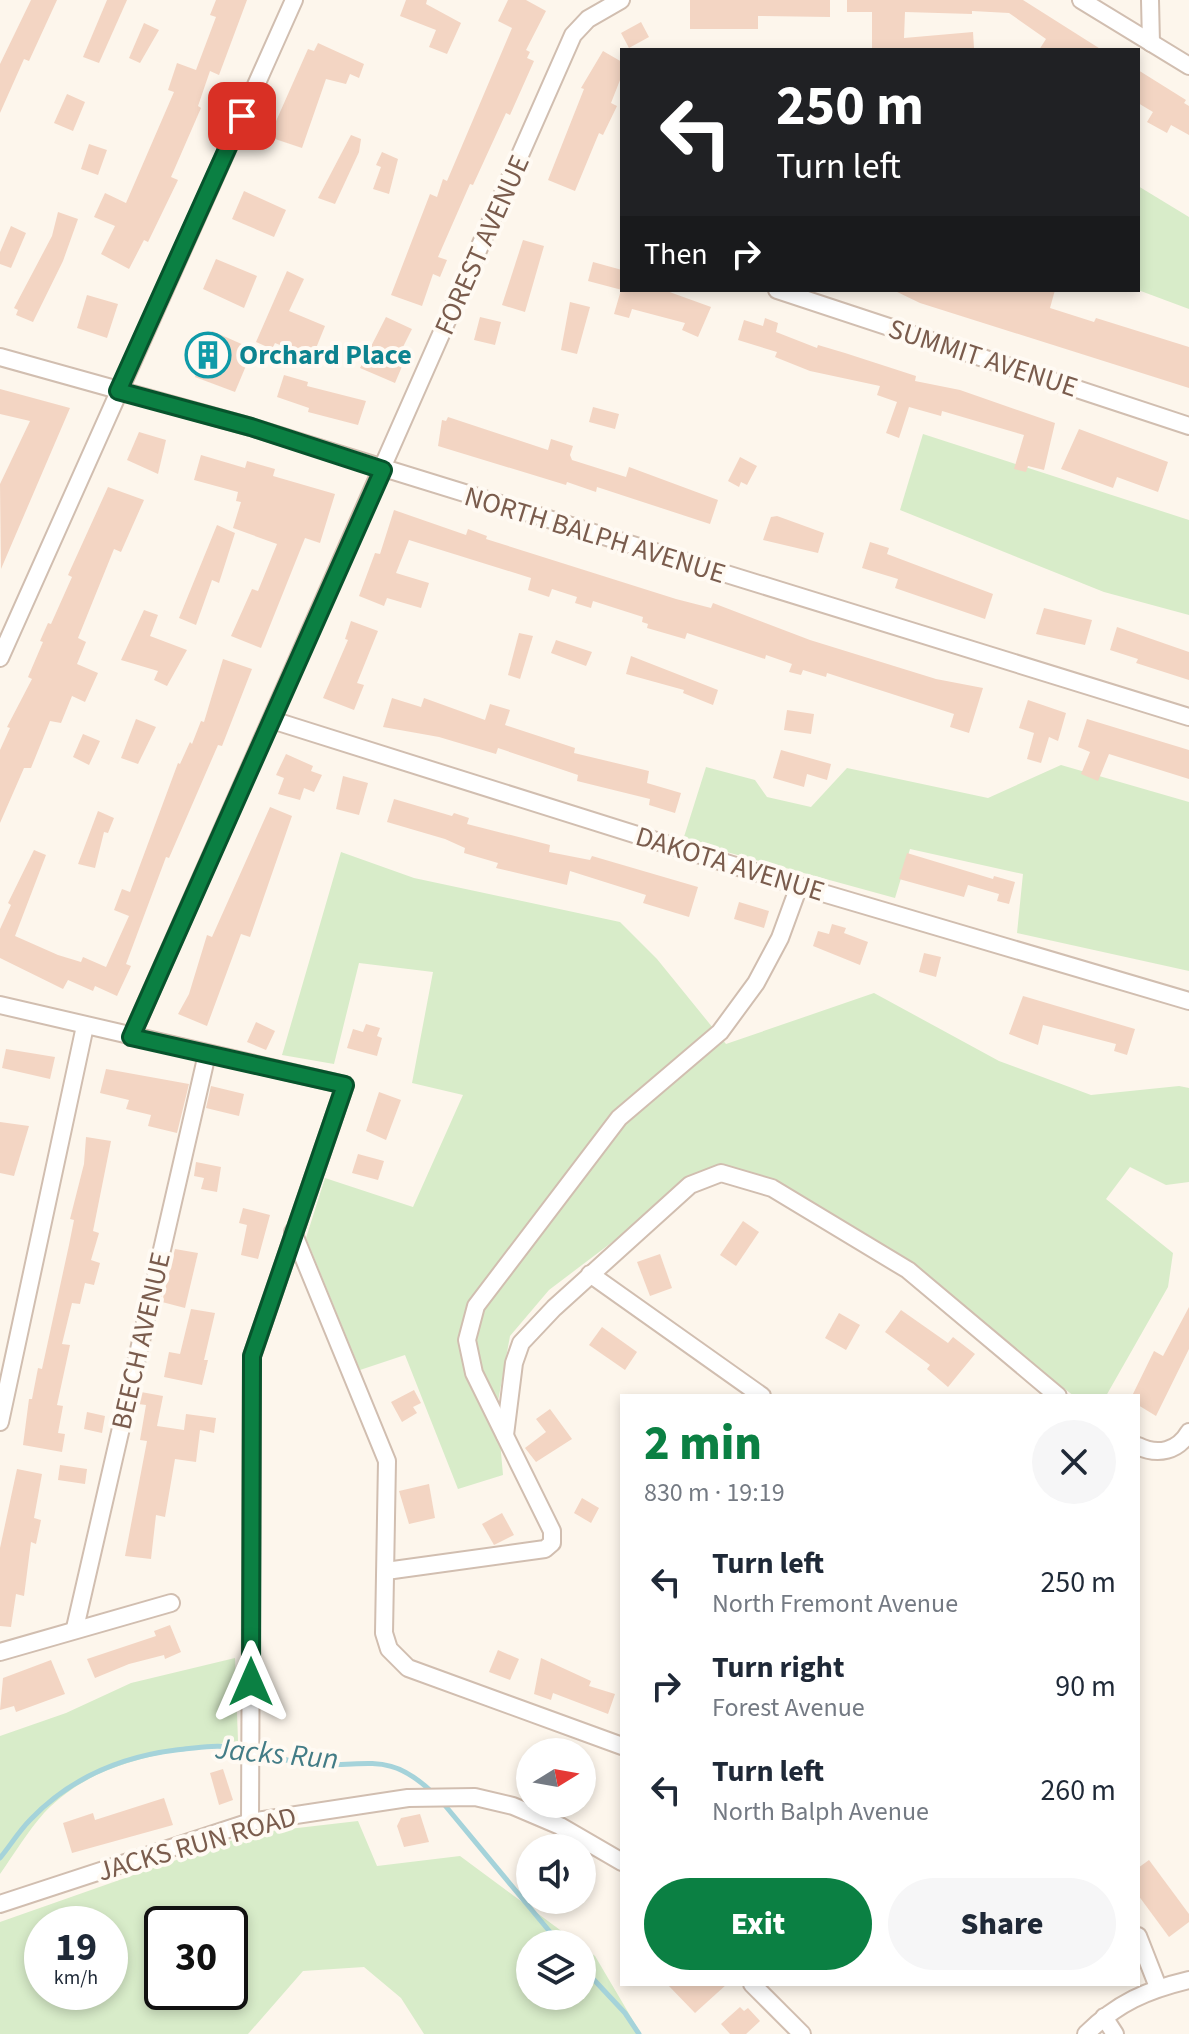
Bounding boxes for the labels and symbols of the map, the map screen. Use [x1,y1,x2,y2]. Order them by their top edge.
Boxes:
pin [208,82,276,150]
street label: FOREST AVENUE [425,149,539,341]
street label: SUMMIT AVENUE [883,309,1083,407]
building icon: Orchard Place [184,331,232,379]
place label: Orchard Place [239,335,412,375]
street label: NORTH BALPH AVENUE [460,476,730,594]
street label: DAKOTA AVENUE [631,816,829,912]
street label: BEECH AVENUE [101,1248,181,1434]
position arrow [209,1640,293,1724]
water label: Jacks Run [213,1727,340,1781]
north arrow [516,1738,596,1818]
street label: JACKS RUN ROAD [93,1796,301,1892]
speed limit sign: 30 [144,1906,248,2010]

